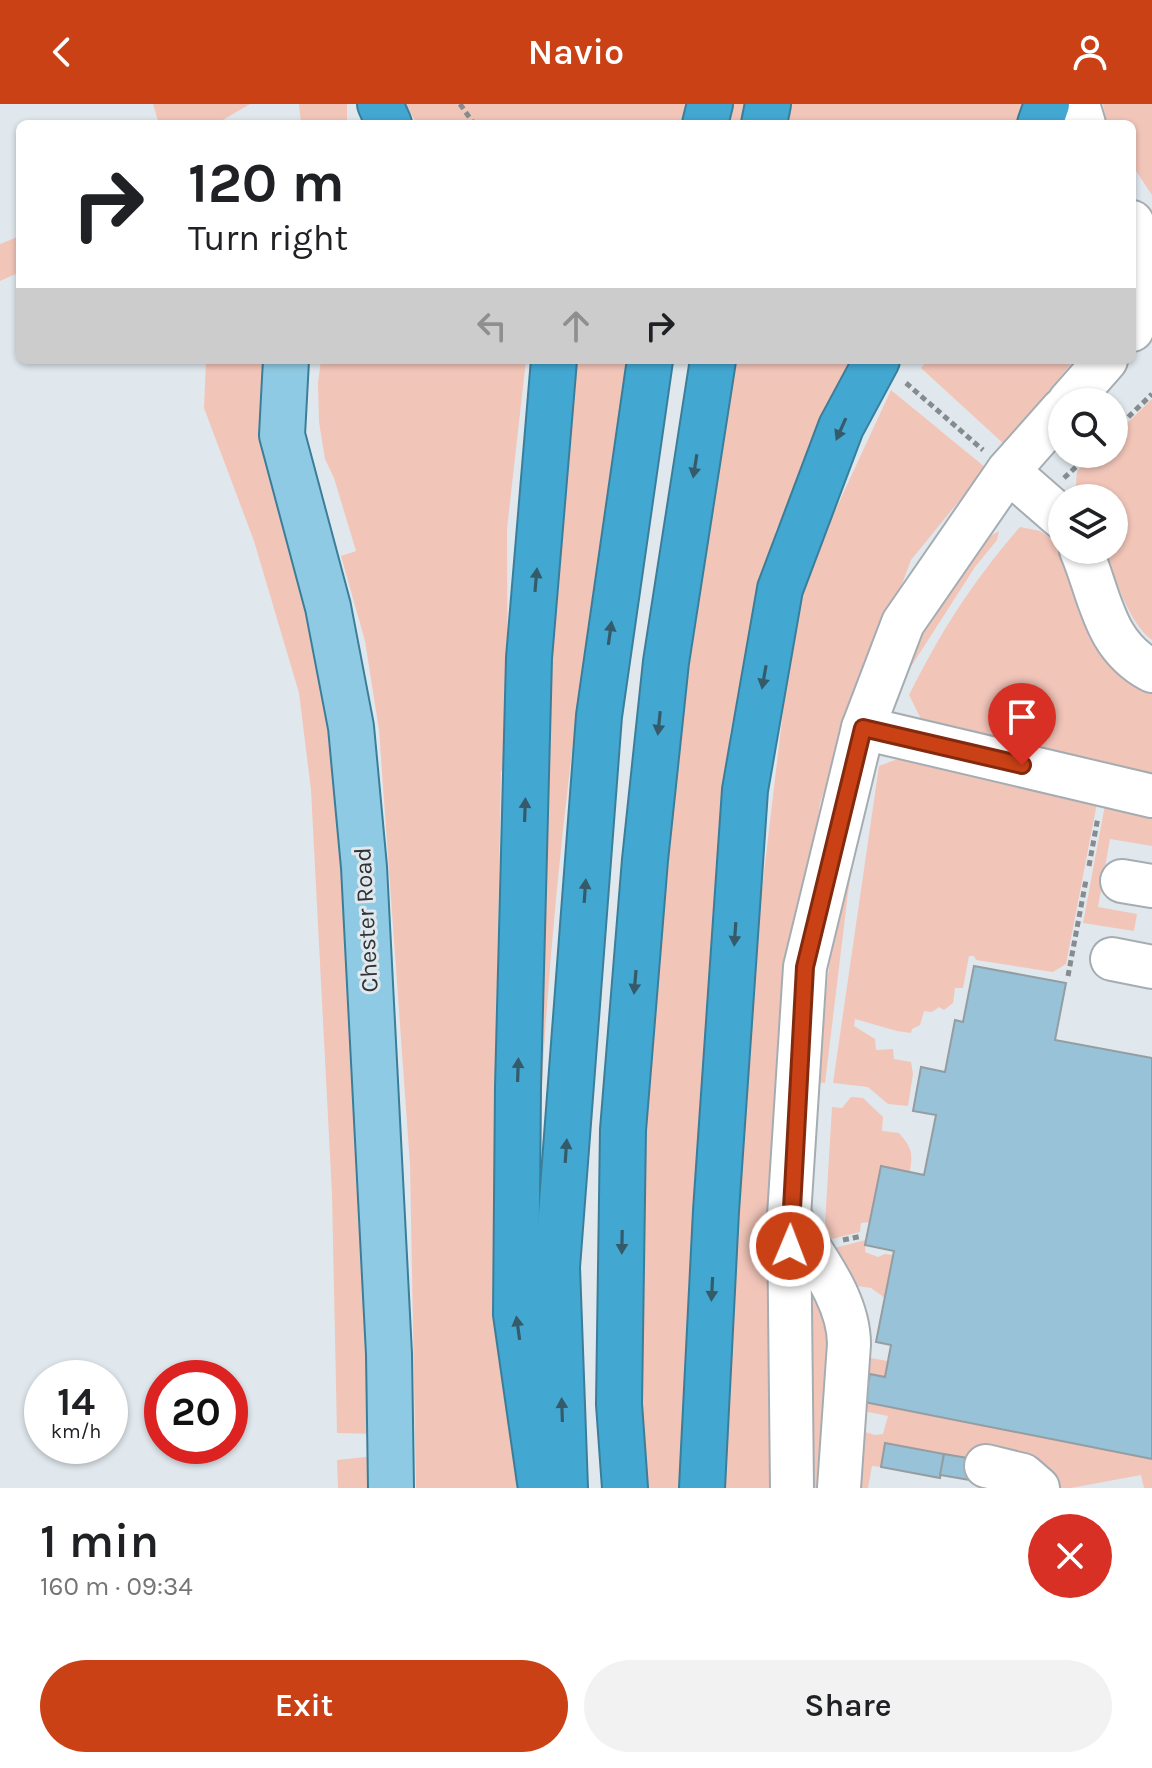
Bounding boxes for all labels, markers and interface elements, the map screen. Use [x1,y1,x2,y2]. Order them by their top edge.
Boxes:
icon: back [40,30,84,74]
icon: person [1068,30,1112,74]
text: Navio [528,31,624,73]
text: 120 m [188,150,345,215]
icon: right [56,152,160,256]
text: Turn right [188,217,348,259]
icon: left [470,304,514,348]
icon: ahead [554,304,598,348]
icon: right [638,304,682,348]
map controls [1048,388,1128,564]
button: search [1048,388,1128,468]
one-way arrow [834,417,848,441]
one-way arrow [688,454,701,479]
button: layers [1048,484,1128,564]
one-way arrow [530,567,543,592]
one-way arrow [604,620,617,645]
one-way arrow [758,664,770,689]
pin [988,683,1056,765]
icon: arrive [1000,695,1044,739]
one-way arrow [653,711,666,736]
one-way arrow [519,797,532,822]
street label: Chester Road [348,847,384,993]
one-way arrow [579,878,592,903]
one-way arrow [728,922,741,947]
one-way arrow [628,970,641,995]
one-way arrow [512,1057,524,1082]
one-way arrow [560,1138,573,1163]
position arrow [748,1204,832,1288]
one-way arrow [615,1230,628,1255]
one-way arrow [705,1277,718,1302]
one-way arrow [511,1315,524,1340]
speed limit sign: 20 [144,1360,248,1464]
text: 14 [57,1378,95,1425]
one-way arrow [556,1397,569,1422]
text: km/h [51,1420,101,1443]
text: 1 min [40,1513,159,1569]
button: close [1028,1514,1112,1598]
text: 160 m · 09:34 [40,1571,193,1602]
button: Exit [40,1660,568,1752]
button: Share [584,1660,1112,1752]

